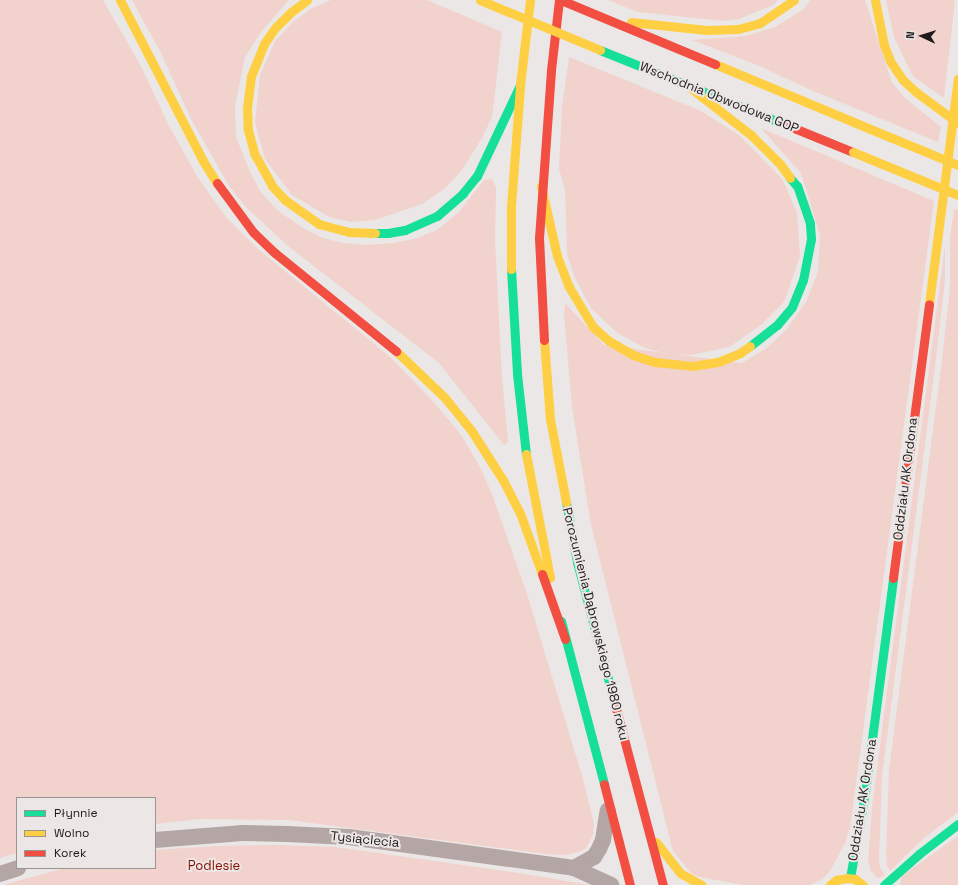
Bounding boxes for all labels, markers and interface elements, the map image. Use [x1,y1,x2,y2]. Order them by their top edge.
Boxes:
north arrow [902,16,942,56]
text: N [903,31,917,39]
street label: Wschodnia Obwodowa GOP [637,59,801,137]
street label: Oddziału AK Ordona [891,417,921,541]
street label: Porozumienia Dąbrowskiego 1980 roku [558,506,632,742]
street label: Oddziału AK Ordona [846,738,880,862]
legend [16,797,156,869]
text: Płynnie [54,805,98,821]
text: Wolno [54,825,89,841]
street label: Tysiąclecia [330,829,400,851]
text: Korek [54,845,86,861]
park label: Podlesie [188,858,240,874]

